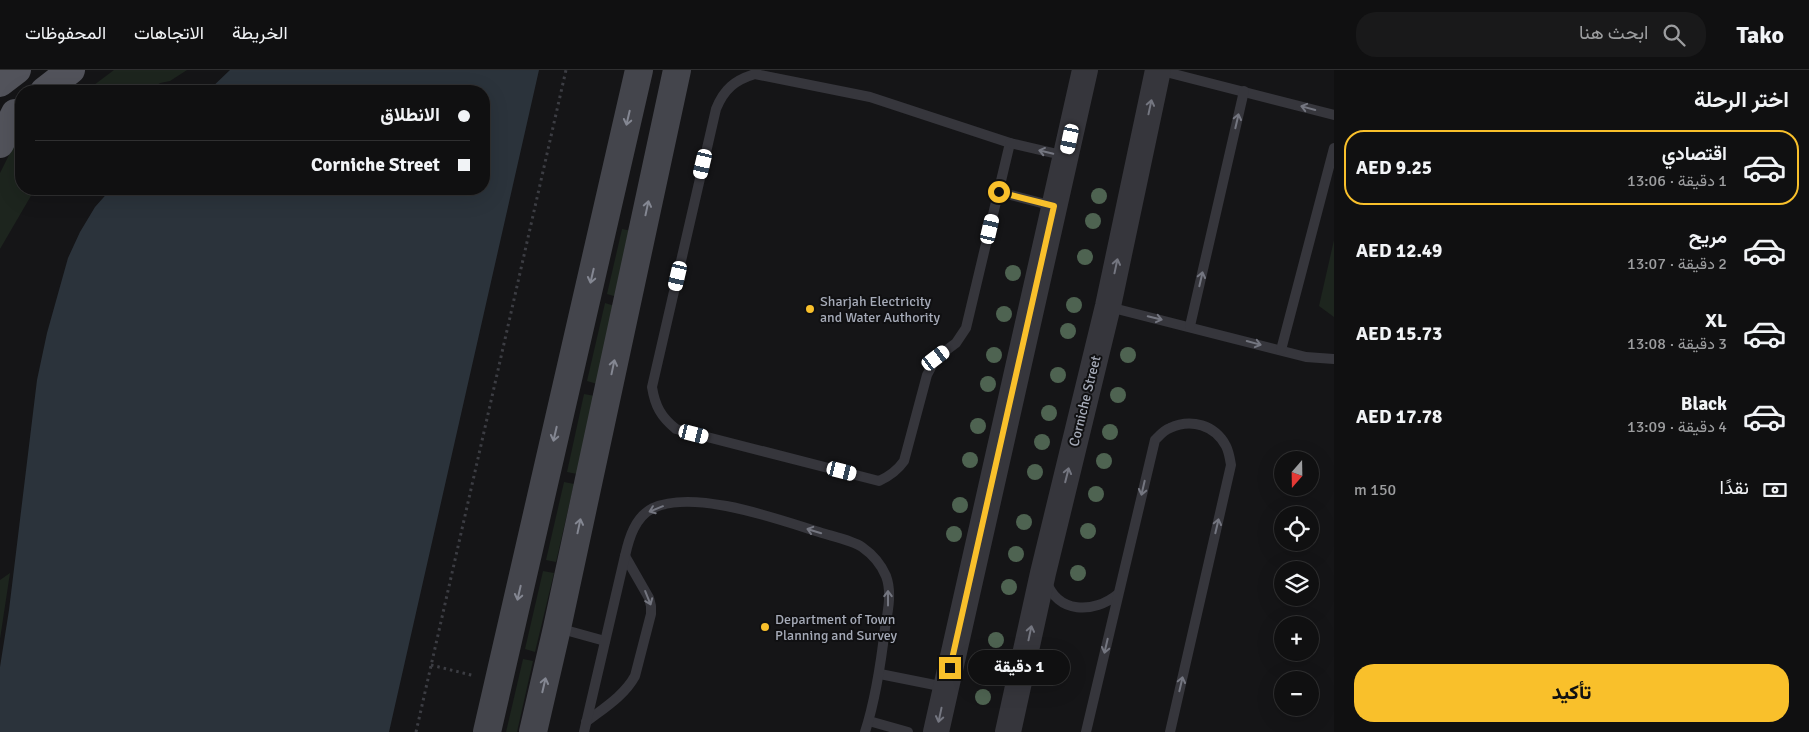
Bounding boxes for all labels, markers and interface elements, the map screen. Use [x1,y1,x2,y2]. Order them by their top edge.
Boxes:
search box [1356,12,1706,57]
text: Tako [1736,20,1784,50]
text: ابحث هنا [1579,21,1648,45]
icon: search [1660,21,1688,49]
text: المحفوظات [25,22,106,44]
text: الاتجاهات [134,22,204,44]
text: الخريطة [232,22,288,44]
text: اختر الرحلة [1694,86,1789,113]
one-way arrow [1146,99,1155,115]
text: الانطلاق [380,103,440,127]
one-way arrow [1301,103,1317,113]
one-way arrow [623,109,632,125]
one-way arrow [1233,113,1242,129]
car [1059,123,1080,155]
text: اقتصادي [1662,142,1727,166]
icon: car [1742,145,1787,190]
one-way arrow [1039,147,1055,156]
car [692,148,713,180]
text: Corniche Street [311,153,440,177]
text: AED 9.25 [1356,156,1432,180]
text: 1 دقيقة · 13:06 [1627,171,1727,191]
route start [988,181,1010,203]
one-way arrow [643,201,652,217]
car [979,213,1000,245]
text: مريح [1689,225,1727,249]
icon: car [1742,228,1787,273]
text: AED 12.49 [1356,239,1442,263]
text: 2 دقيقة · 13:07 [1627,254,1727,274]
one-way arrow [1112,258,1122,274]
car [667,260,688,292]
one-way arrow [587,267,596,283]
one-way arrow [1197,271,1206,287]
place label: Sharjah Electricity and Water Authority [820,293,941,326]
marker: Sharjah Electricity and Water Authority [804,303,816,315]
text: XL [1705,309,1727,333]
icon: car [1742,311,1787,356]
one-way arrow [1147,314,1163,323]
text: AED 15.73 [1356,322,1442,346]
text: 3 دقيقة · 13:08 [1627,334,1727,354]
one-way arrow [1245,339,1261,348]
car [919,343,952,373]
street label: Corniche Street [1066,354,1105,448]
one-way arrow [609,359,618,375]
text: Black [1681,392,1727,416]
icon: car [1742,394,1787,439]
text: AED 17.78 [1356,405,1442,429]
text: 4 دقيقة · 13:09 [1627,417,1727,437]
car [677,423,710,445]
one-way arrow [550,426,559,442]
north arrow [1274,451,1319,496]
map controls [1274,451,1319,716]
car [825,460,858,482]
one-way arrow [1063,467,1072,483]
text: نقدًا [1720,476,1749,500]
icon: cash [1761,476,1789,504]
one-way arrow [1138,479,1147,495]
text: 150 m [1354,480,1396,500]
one-way arrow [649,505,664,514]
button: locate [1274,506,1319,551]
one-way arrow [575,518,584,534]
one-way arrow [1213,518,1222,534]
one-way arrow [806,525,822,535]
button: layers [1274,561,1319,606]
one-way arrow [514,584,523,600]
one-way arrow [883,590,893,606]
one-way arrow [644,591,653,606]
place label: Department of Town Planning and Survey [775,611,898,644]
button: + [1274,616,1319,661]
marker: Department of Town Planning and Survey [759,621,771,633]
one-way arrow [1026,626,1035,642]
one-way arrow [1101,638,1110,654]
callout: 1 دقيقة [968,650,1070,686]
route end [939,657,961,679]
text: 1 دقيقة [994,657,1044,677]
button: تأكيد [1354,664,1789,722]
button: − [1274,671,1319,716]
one-way arrow [540,677,549,693]
one-way arrow [1177,677,1186,693]
one-way arrow [935,707,944,723]

